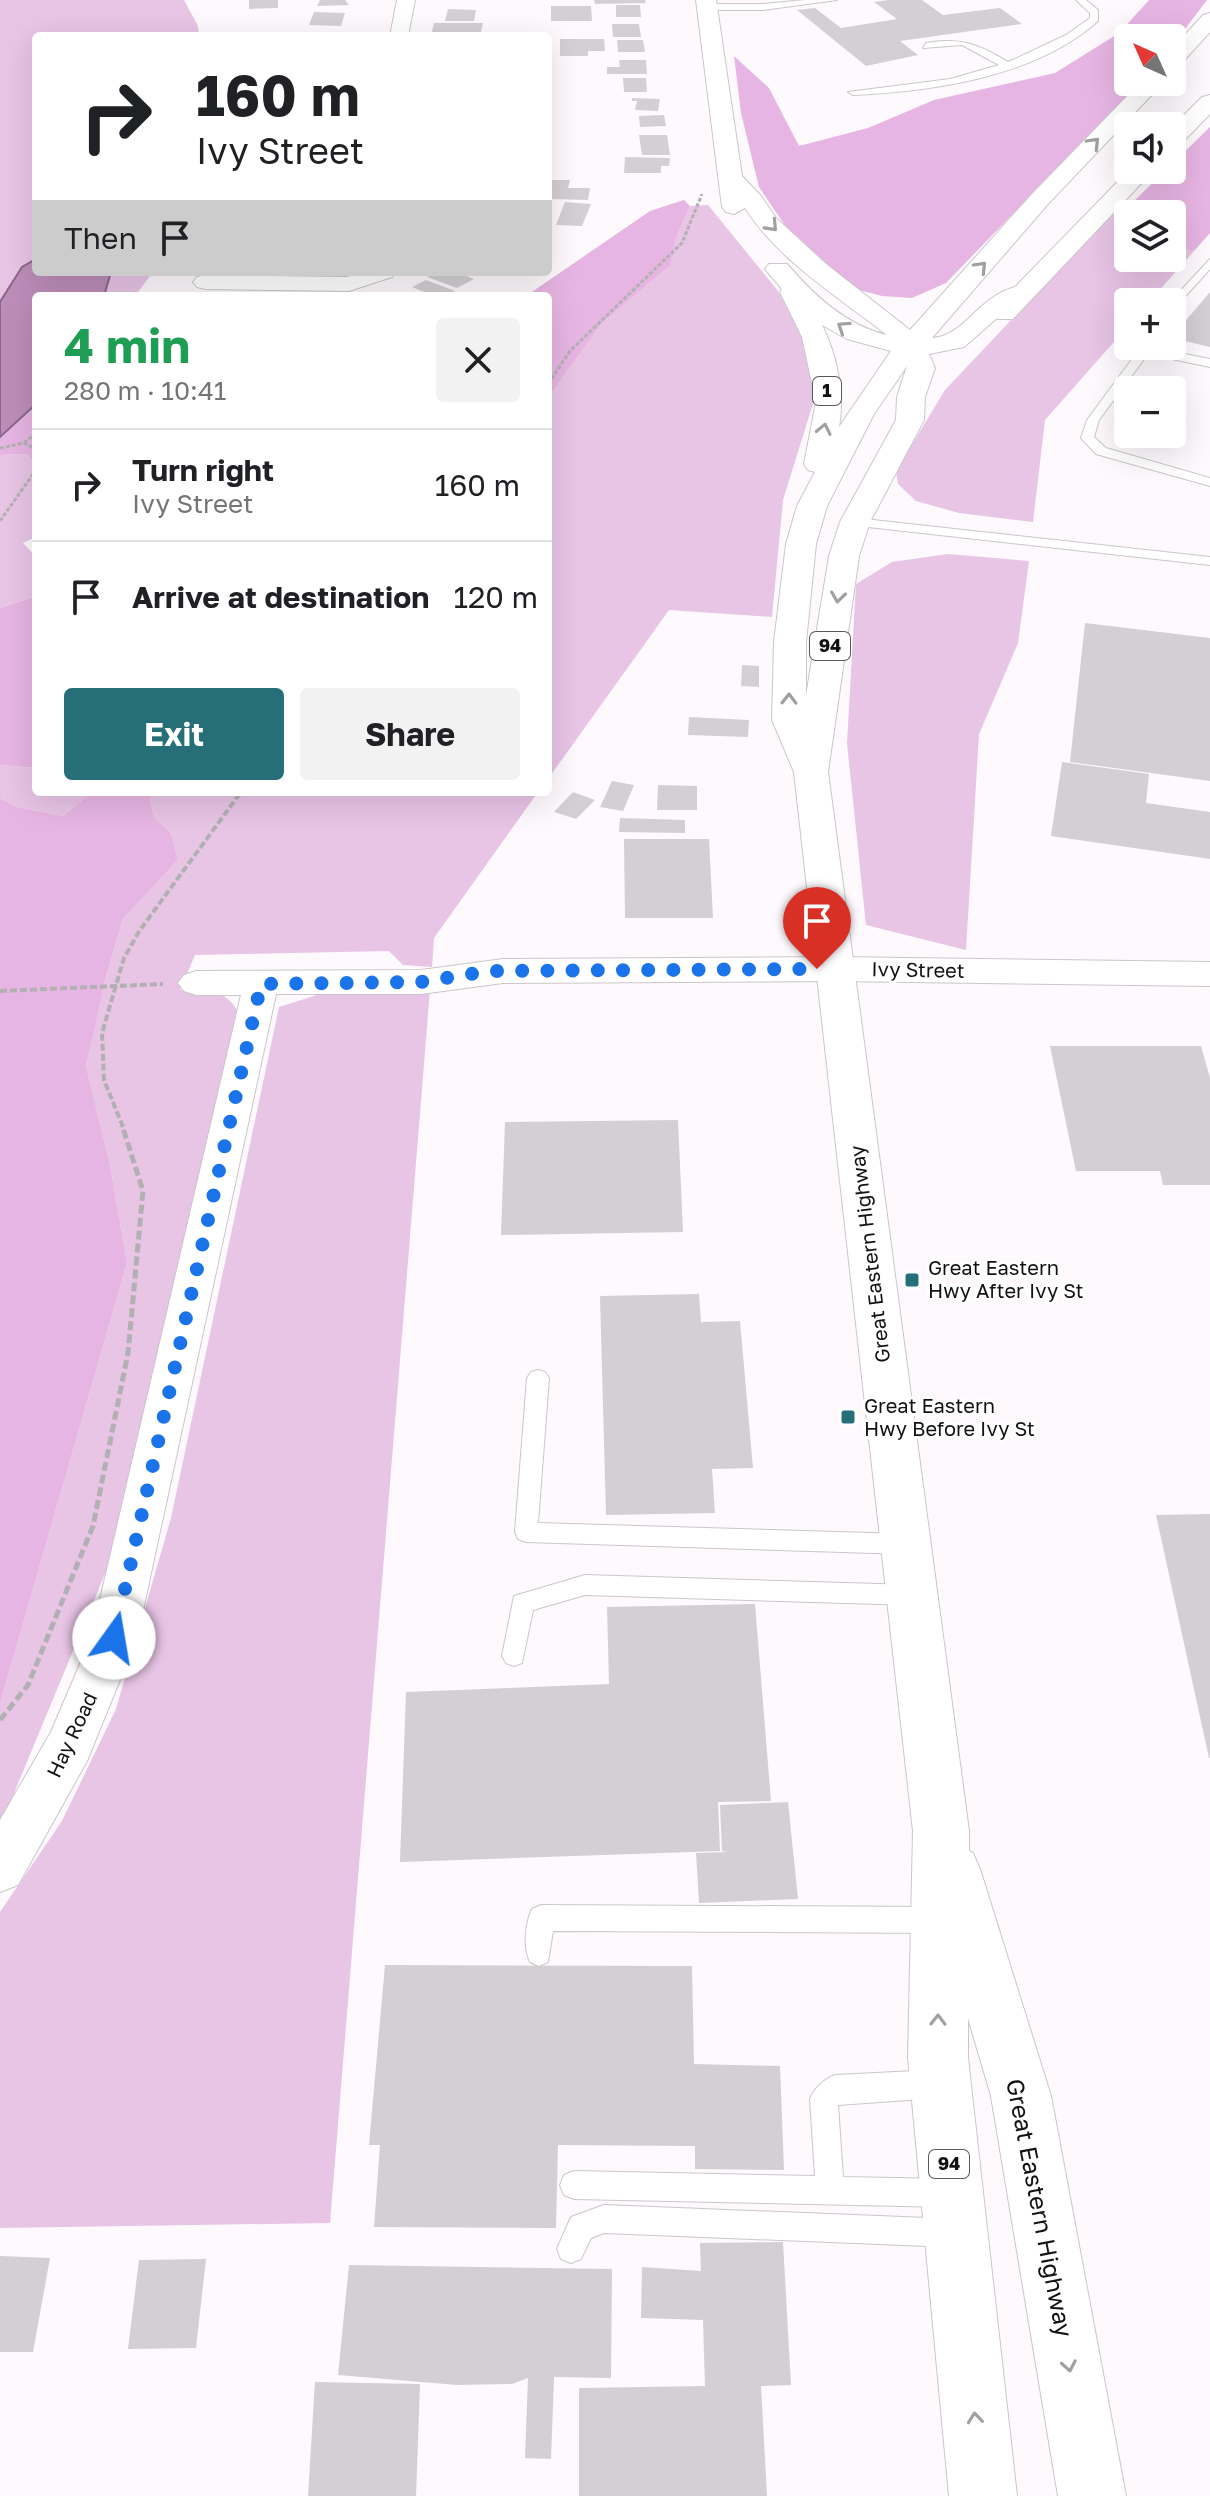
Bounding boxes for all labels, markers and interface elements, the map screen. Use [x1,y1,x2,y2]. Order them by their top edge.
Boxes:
north arrow [1114,24,1186,96]
map controls [1114,24,1186,448]
text: 160 m [196,61,360,128]
icon: right [64,64,168,168]
button: sound [1114,112,1186,184]
text: Ivy Street [196,129,364,172]
one-way arrow [1085,138,1099,152]
button: layers [1114,200,1186,272]
icon: arrive [153,216,197,260]
one-way arrow [763,217,777,232]
text: Then [64,220,137,256]
one-way arrow [972,262,986,276]
button: + [1114,288,1186,360]
text: 4 min [64,316,190,374]
button: close [436,318,520,402]
one-way arrow [838,322,852,337]
text: 280 m · 10:41 [64,375,226,406]
button: − [1114,376,1186,448]
road number: 1 [813,377,841,405]
one-way arrow [815,423,832,436]
text: Turn right [132,452,274,488]
icon: right [64,463,108,507]
text: 160 m [435,467,520,503]
text: Ivy Street [132,488,254,519]
icon: arrive [64,575,108,619]
text: Arrive at destination [132,579,429,615]
text: 120 m [453,579,538,615]
one-way arrow [830,591,847,604]
road number: 94 [810,632,850,660]
button: Exit [64,688,284,780]
button: Share [300,688,520,780]
one-way arrow [780,692,798,705]
pin [783,887,851,969]
icon: arrive [795,899,839,943]
street label: Ivy Street [871,956,965,982]
street label: Great Eastern Highway [844,1144,894,1364]
place label: Great Eastern Hwy After Ivy St [928,1255,1084,1302]
marker: Great Eastern Hwy After Ivy St [903,1271,921,1289]
place label: Great Eastern Hwy Before Ivy St [864,1393,1035,1440]
marker: Great Eastern Hwy Before Ivy St [839,1408,857,1426]
position arrow [72,1596,156,1680]
street label: Hay Road [41,1688,101,1781]
one-way arrow [929,2013,947,2026]
street label: Great Eastern Highway [1001,2076,1080,2339]
road number: 94 [929,2150,969,2178]
one-way arrow [1059,2359,1076,2372]
one-way arrow [967,2411,984,2424]

